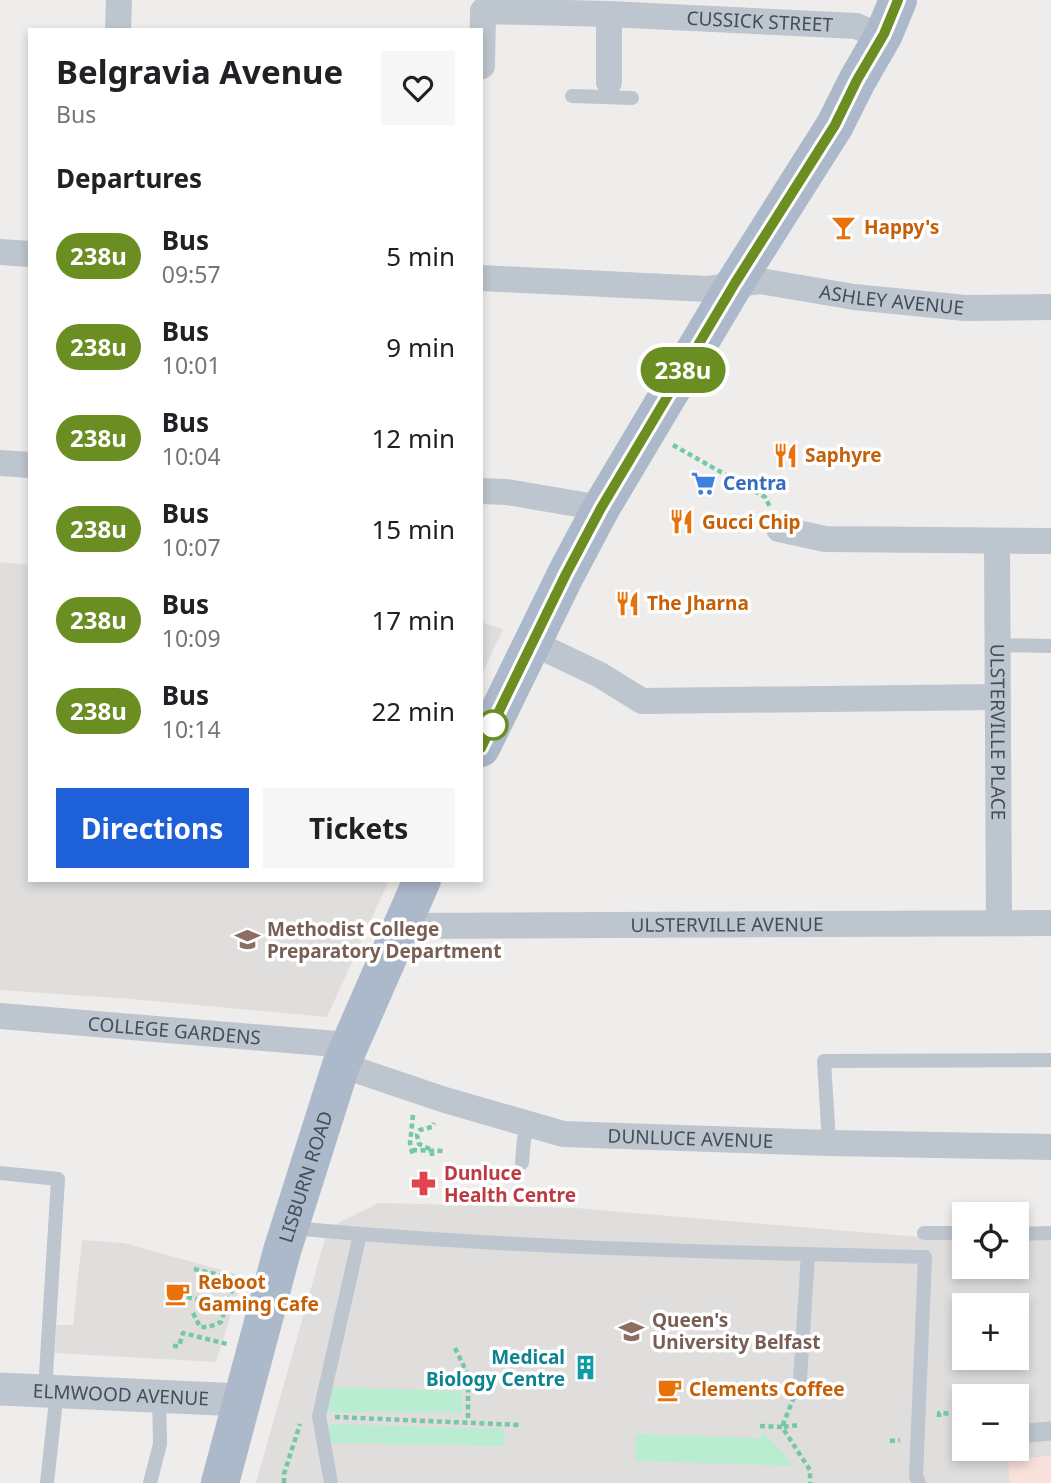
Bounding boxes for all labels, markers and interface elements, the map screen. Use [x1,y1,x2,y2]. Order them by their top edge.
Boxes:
street label: CUSSICK STREET [686,5,834,38]
text: Belgravia Avenue [56,49,343,94]
button: heart [381,51,455,125]
text: Bus [56,98,96,130]
text: Departures [56,160,202,196]
bar icon: Happy's [830,213,858,241]
place label: Happy's [864,214,939,240]
text: Bus [162,222,209,258]
text: 5 min [386,238,455,274]
text: 238u [70,239,127,272]
text: 09:57 [162,258,221,290]
street label: ASHLEY AVENUE [817,278,965,321]
text: Bus [162,313,209,349]
text: 9 min [386,329,455,365]
text: 238u [70,330,127,363]
line badge: 238u [634,347,732,393]
text: 10:01 [162,349,221,381]
text: 238u [655,353,711,386]
text: Bus [162,404,209,440]
text: 12 min [371,420,455,456]
text: 238u [70,421,127,454]
text: 10:04 [162,440,221,472]
restaurant icon: Saphyre [771,441,799,469]
place label: Saphyre [805,442,882,468]
supermarket icon: Centra [689,469,717,497]
place label: Centra [723,470,787,496]
text: Bus [162,495,209,531]
restaurant icon: Gucci Chip [668,508,696,536]
place label: Gucci Chip [702,509,801,535]
text: 15 min [371,511,455,547]
text: 238u [70,512,127,545]
text: 10:07 [162,531,221,563]
text: Bus [162,586,209,622]
restaurant icon: The Jharna [613,589,641,617]
place label: The Jharna [647,590,749,616]
text: 17 min [371,602,455,638]
text: 238u [70,603,127,636]
text: 10:09 [162,622,221,654]
street label: ULSTERVILLE PLACE [985,644,1011,820]
text: Bus [162,677,209,713]
text: 22 min [371,693,455,729]
text: 238u [70,694,127,727]
unlabelled marker [478,710,508,740]
text: 10:14 [162,713,221,745]
button: Directions [56,788,249,868]
button: Tickets [263,788,455,868]
street label: ULSTERVILLE AVENUE [630,911,824,938]
place label: Methodist College Preparatory Department [267,916,501,964]
school or university icon: Methodist College Preparatory Department [233,926,261,954]
street label: COLLEGE GARDENS [87,1010,262,1051]
street label: LISBURN ROAD [272,1108,339,1246]
street label: DUNLUCE AVENUE [607,1123,774,1154]
place label: Dunluce Health Centre [444,1160,576,1208]
pharmacy icon: Dunluce Health Centre [410,1170,438,1198]
map controls [952,1202,1029,1461]
button: locate [952,1202,1029,1279]
place label: Reboot Gaming Cafe [198,1269,319,1317]
cafe icon: Reboot Gaming Cafe [164,1279,192,1307]
button: + [952,1293,1029,1370]
place label: Queen's University Belfast [652,1307,821,1355]
school or university icon: Queen's University Belfast [618,1317,646,1345]
place label: Medical Biology Centre [426,1344,565,1392]
building icon: Medical Biology Centre [571,1354,599,1382]
cafe icon: Clements Coffee [655,1375,683,1403]
place label: Clements Coffee [689,1376,845,1402]
street label: ELMWOOD AVENUE [32,1378,209,1412]
button: − [952,1384,1029,1461]

